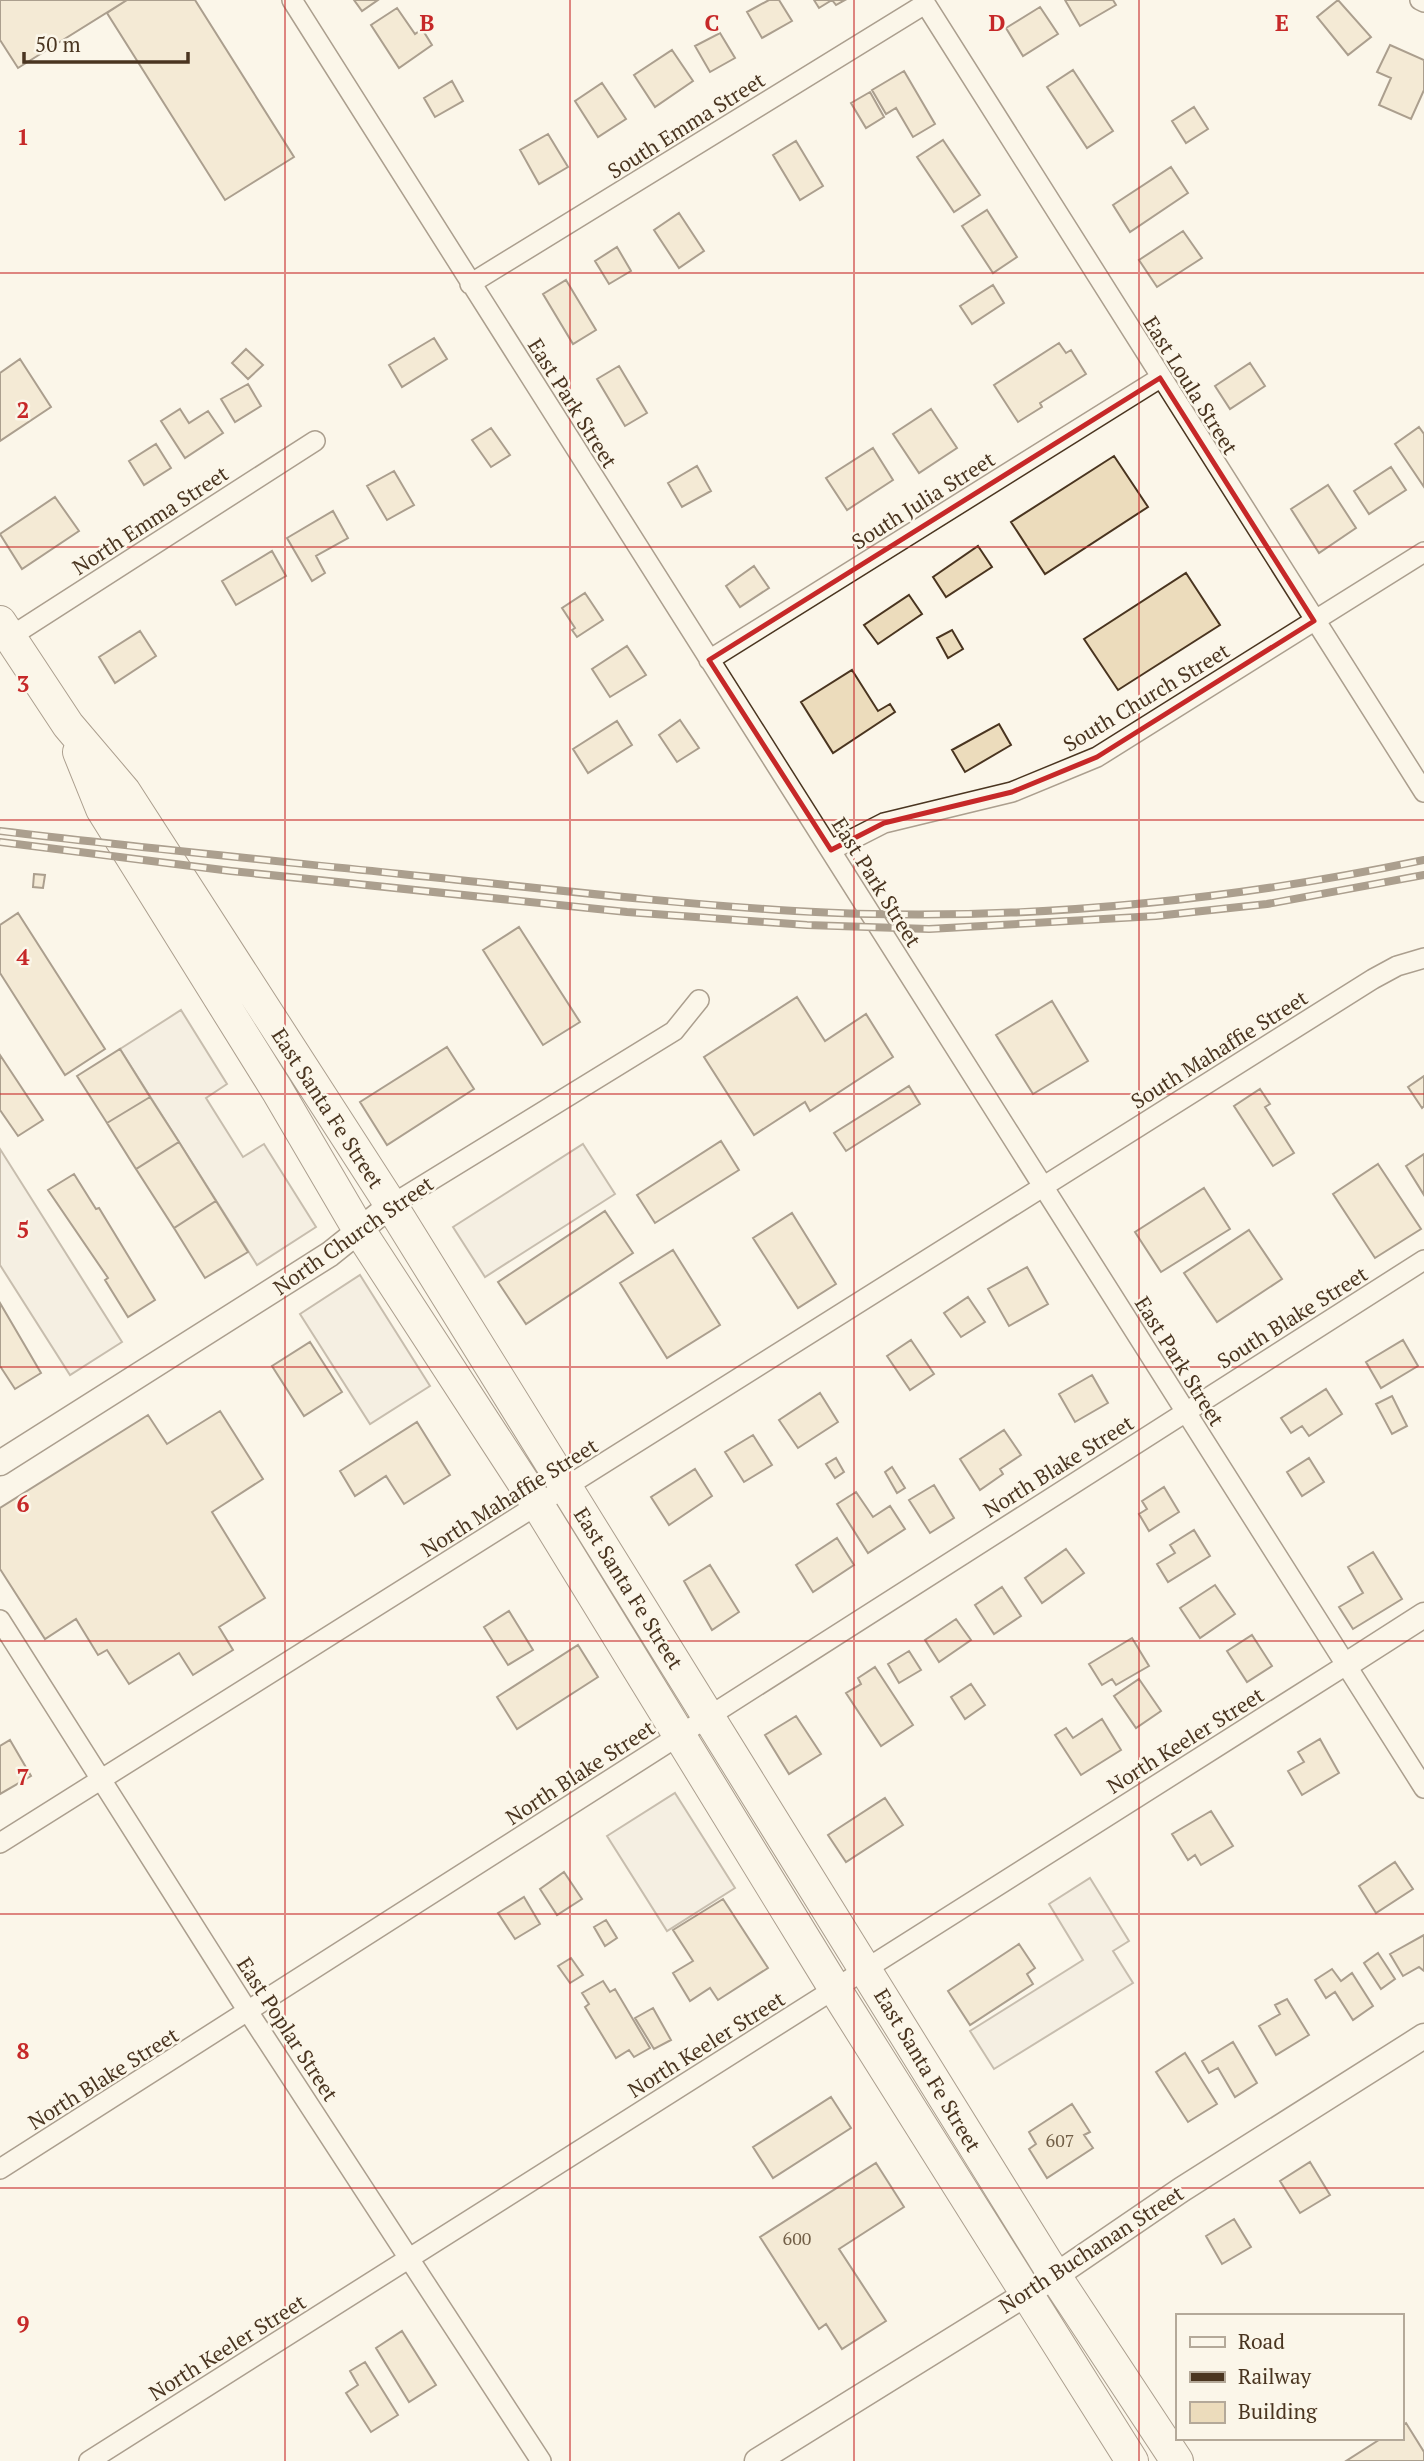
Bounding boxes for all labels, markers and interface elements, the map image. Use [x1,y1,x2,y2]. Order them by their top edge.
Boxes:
text: B [420,7,435,38]
text: C [705,7,720,38]
text: D [989,7,1006,38]
text: E [1275,7,1289,38]
scale bar [24,21,189,65]
text: 50 m [35,30,81,58]
street label: South Emma Street [602,65,770,185]
text: 1 [17,121,30,152]
street label: East Loula Street [1137,311,1245,460]
street label: East Park Street [522,333,624,473]
text: 2 [17,394,30,425]
street label: South Julia Street [846,445,1000,555]
street label: North Emma Street [67,459,233,581]
street label: South Church Street [1058,636,1235,758]
text: 3 [17,668,30,699]
street label: East Park Street [826,812,928,952]
text: 4 [17,941,30,972]
street label: South Mahaffie Street [1125,983,1313,1115]
street label: East Santa Fe Street [266,1022,390,1194]
street label: North Church Street [267,1169,439,1301]
text: 5 [17,1214,30,1245]
street label: South Blake Street [1212,1259,1373,1375]
street label: East Park Street [1129,1291,1231,1431]
street label: North Blake Street [977,1408,1139,1524]
street label: North Mahaffie Street [415,1431,603,1563]
text: 6 [17,1488,30,1519]
street label: East Santa Fe Street [568,1502,690,1674]
street label: North Keeler Street [1101,1680,1269,1800]
street label: North Blake Street [500,1713,660,1831]
text: 7 [17,1761,30,1792]
street label: East Poplar Street [231,1952,345,2107]
street label: East Santa Fe Street [868,1983,988,2157]
street label: North Keeler Street [622,1984,790,2104]
street label: North Blake Street [22,2020,184,2136]
text: 8 [17,2035,30,2066]
house number: 607 [1046,2128,1074,2152]
street label: North Buchanan Street [993,2179,1189,2319]
house number: 600 [783,2226,811,2250]
street label: North Keeler Street [143,2287,311,2407]
text: 9 [17,2308,30,2339]
legend [1176,2314,1403,2440]
text: Road [1238,2327,1285,2355]
text: Railway [1238,2362,1312,2390]
text: Building [1238,2397,1318,2425]

